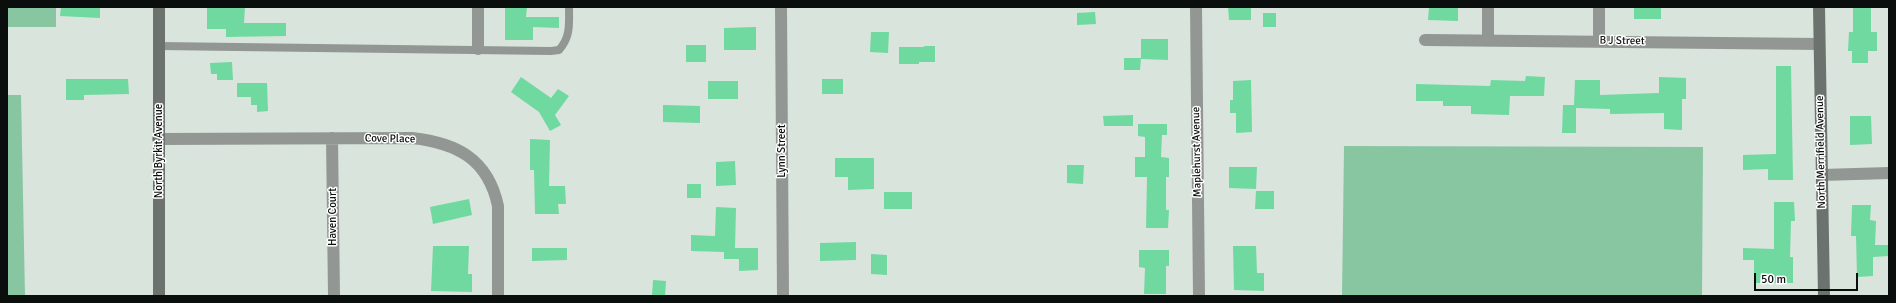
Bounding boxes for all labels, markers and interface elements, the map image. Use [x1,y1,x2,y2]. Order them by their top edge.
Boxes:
street label: B J Street [1599,34,1645,48]
street label: North Merrifield Avenue [1813,95,1829,209]
street label: North Byrkit Avenue [152,104,166,198]
street label: Maplehurst Avenue [1190,107,1204,197]
street label: Lynn Street [775,124,789,178]
street label: Cove Place [365,132,415,146]
street label: Haven Court [326,188,340,246]
scale bar [1756,265,1860,291]
text: 50 m [1761,272,1786,287]

